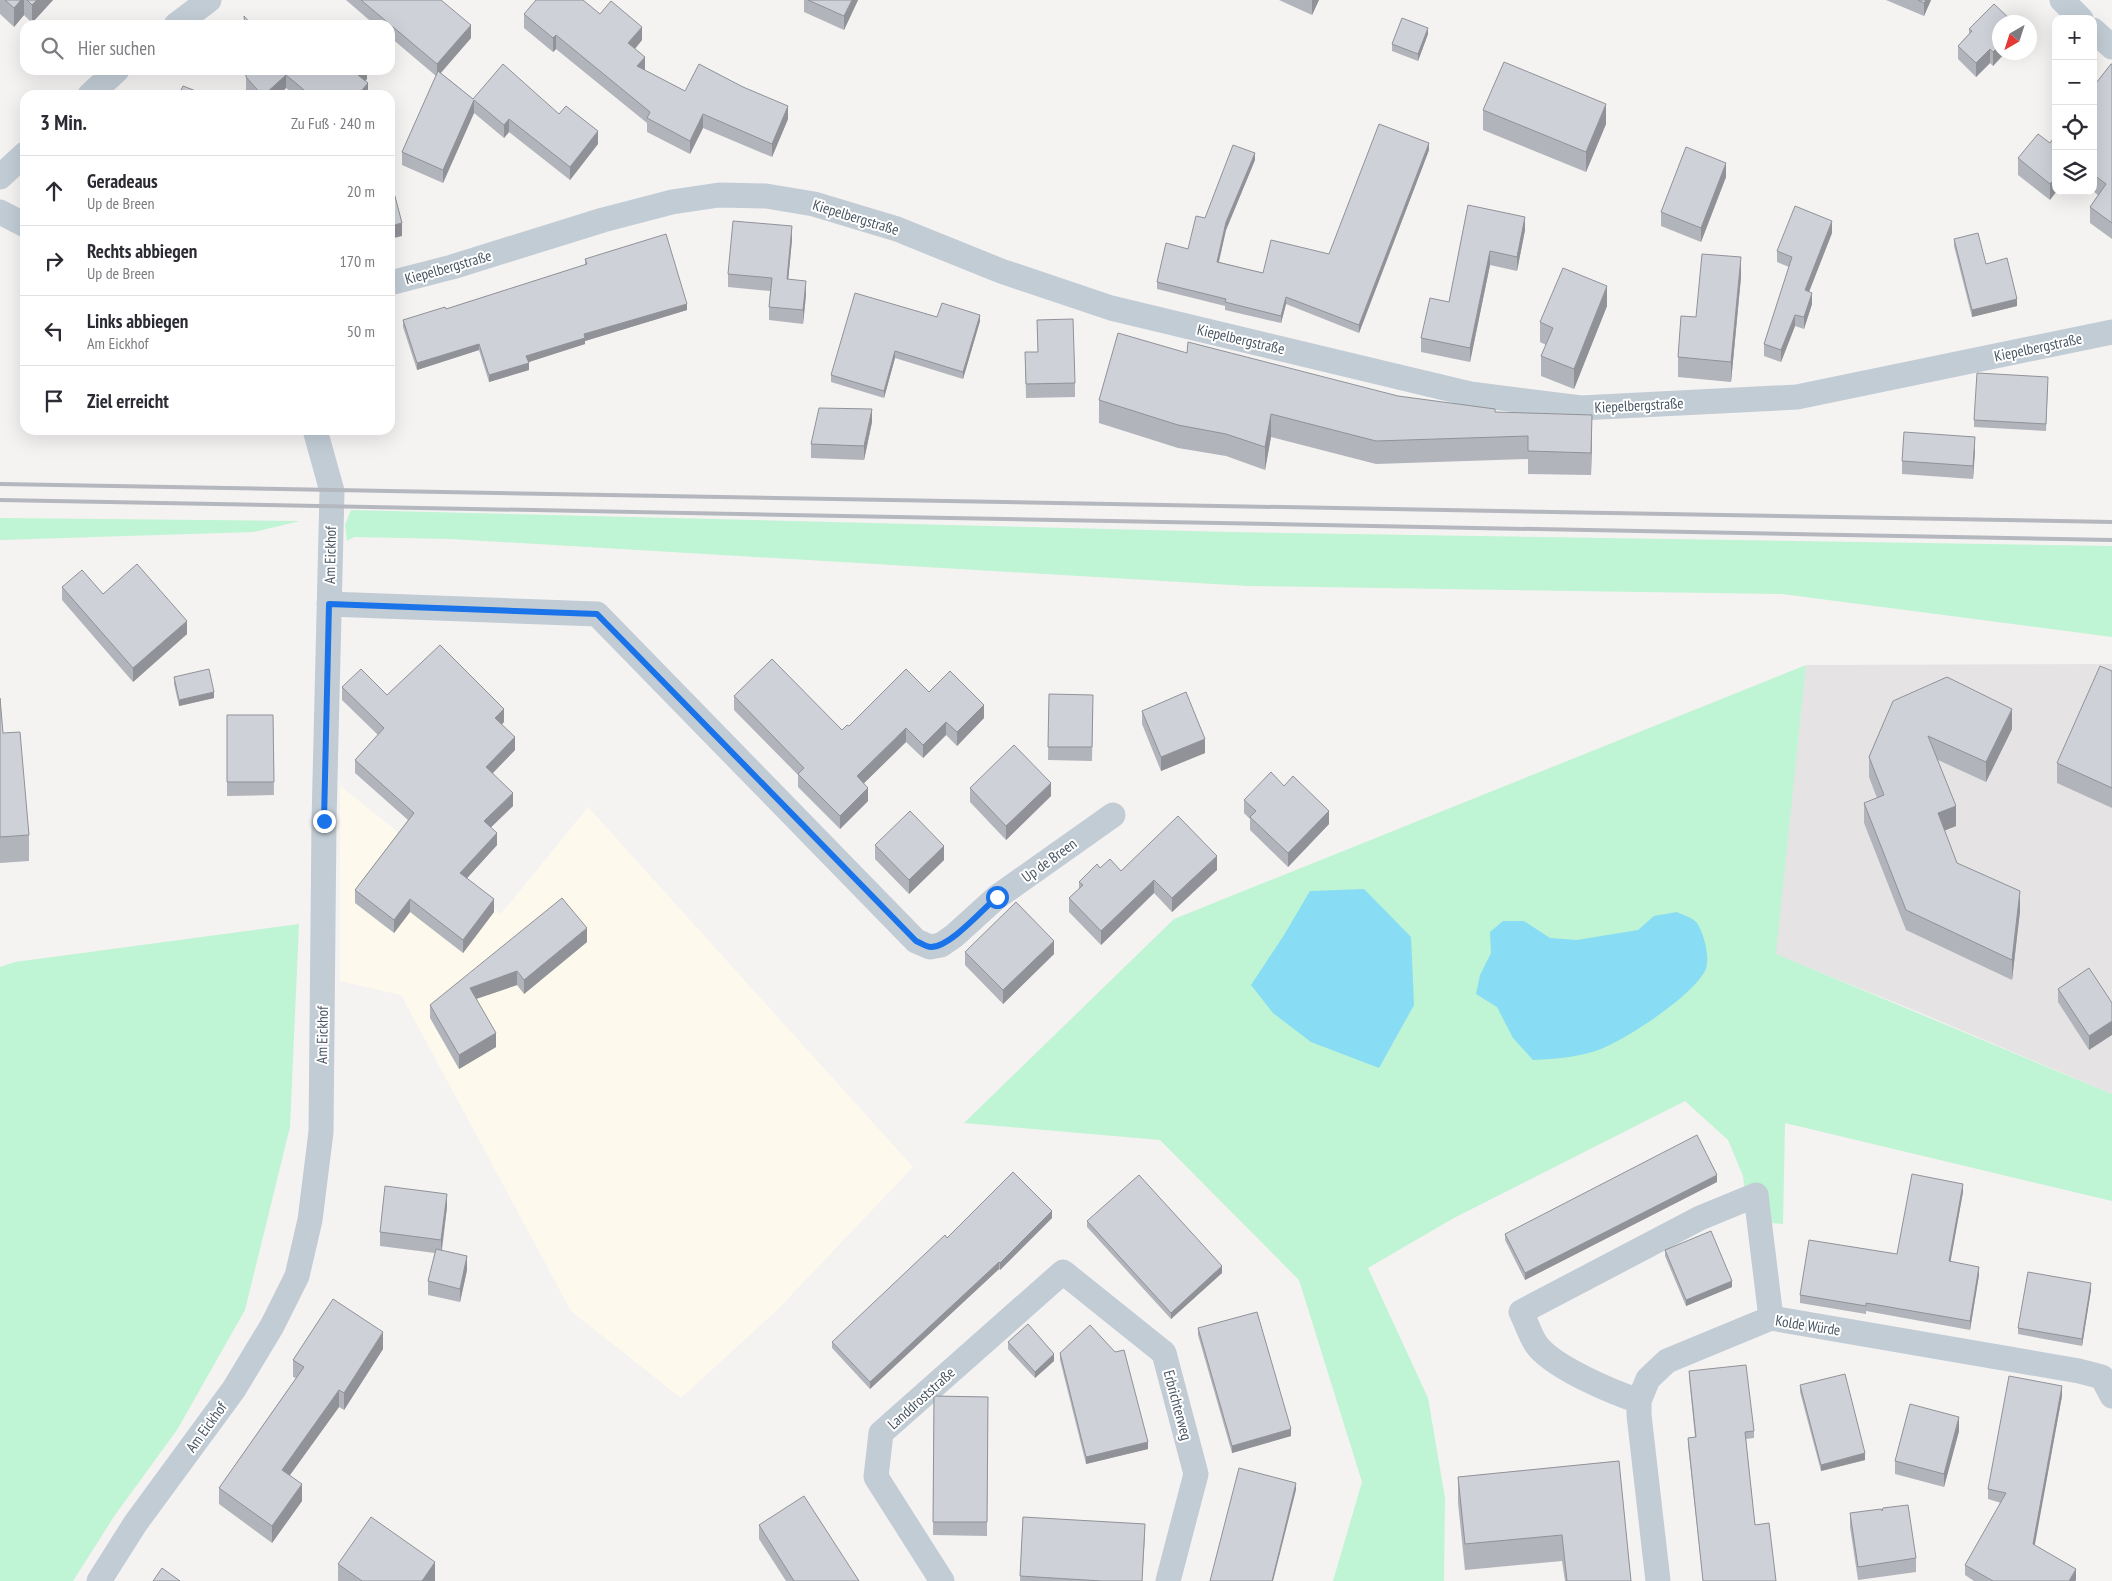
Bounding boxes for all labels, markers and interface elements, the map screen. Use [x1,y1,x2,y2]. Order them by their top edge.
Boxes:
north arrow [1992,15,2037,60]
map controls [2052,15,2097,195]
button: + [2052,15,2097,60]
search box [20,20,395,75]
icon: search [38,34,66,62]
text: Hier suchen [78,36,155,60]
button: − [2052,60,2097,105]
button: locate [2052,105,2097,150]
text: 3 Min. [40,109,87,136]
text: Zu Fuß · 240 m [291,113,375,133]
button: layers [2052,150,2097,195]
text: Geradeaus [87,169,158,193]
icon: ahead [40,177,68,205]
text: 20 m [347,181,375,201]
text: Up de Breen [87,193,155,213]
street label: Kiepelbergstraße [811,195,901,239]
text: Rechts abbiegen [87,239,197,263]
street label: Kiepelbergstraße [403,246,493,288]
icon: right [40,247,68,275]
text: 170 m [340,251,375,271]
text: Up de Breen [87,263,155,283]
text: Links abbiegen [87,309,188,333]
icon: left [40,317,68,345]
street label: Kiepelbergstraße [1195,320,1287,358]
text: 50 m [347,321,375,341]
street label: Kiepelbergstraße [1992,328,2084,366]
text: Am Eickhof [87,333,149,353]
icon: arrive [40,387,68,415]
text: Ziel erreicht [87,389,169,413]
street label: Kiepelbergstraße [1594,393,1684,417]
street label: Am Eickhof [320,525,340,584]
route end [313,810,336,833]
street label: Up de Breen [1018,834,1080,886]
route start [986,886,1009,909]
street label: Am Eickhof [312,1005,332,1064]
street label: Kolde Würde [1774,1310,1842,1340]
street label: Landdroststraße [883,1363,959,1433]
street label: Erbrichterweg [1160,1368,1196,1442]
street label: Am Eickhof [181,1397,231,1456]

